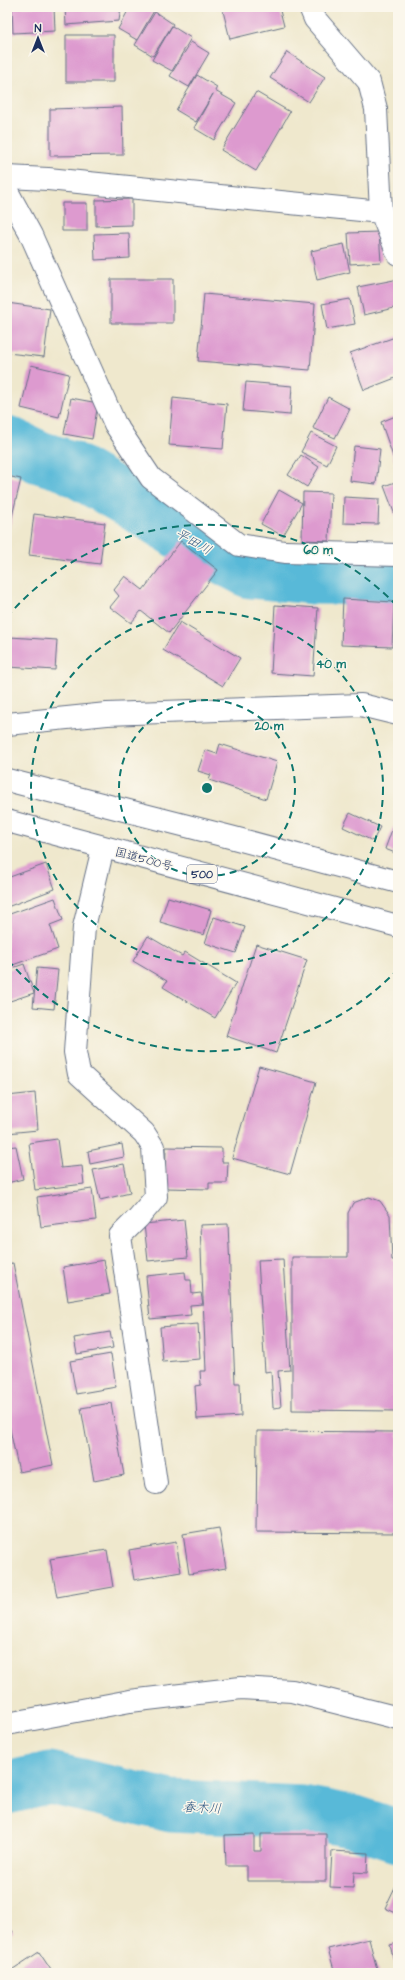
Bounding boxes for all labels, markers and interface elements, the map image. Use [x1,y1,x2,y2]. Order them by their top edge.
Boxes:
north arrow [18,18,58,58]
text: N [35,21,42,36]
water label: 平田川 [172,524,215,559]
text: 60 m [303,542,333,559]
text: 40 m [316,656,347,673]
text: 20 m [254,718,284,735]
centre of rings [200,781,214,795]
street label: 国道500号 [113,844,175,875]
road number: 500 [187,865,217,883]
water label: 春木川 [182,1798,222,1818]

